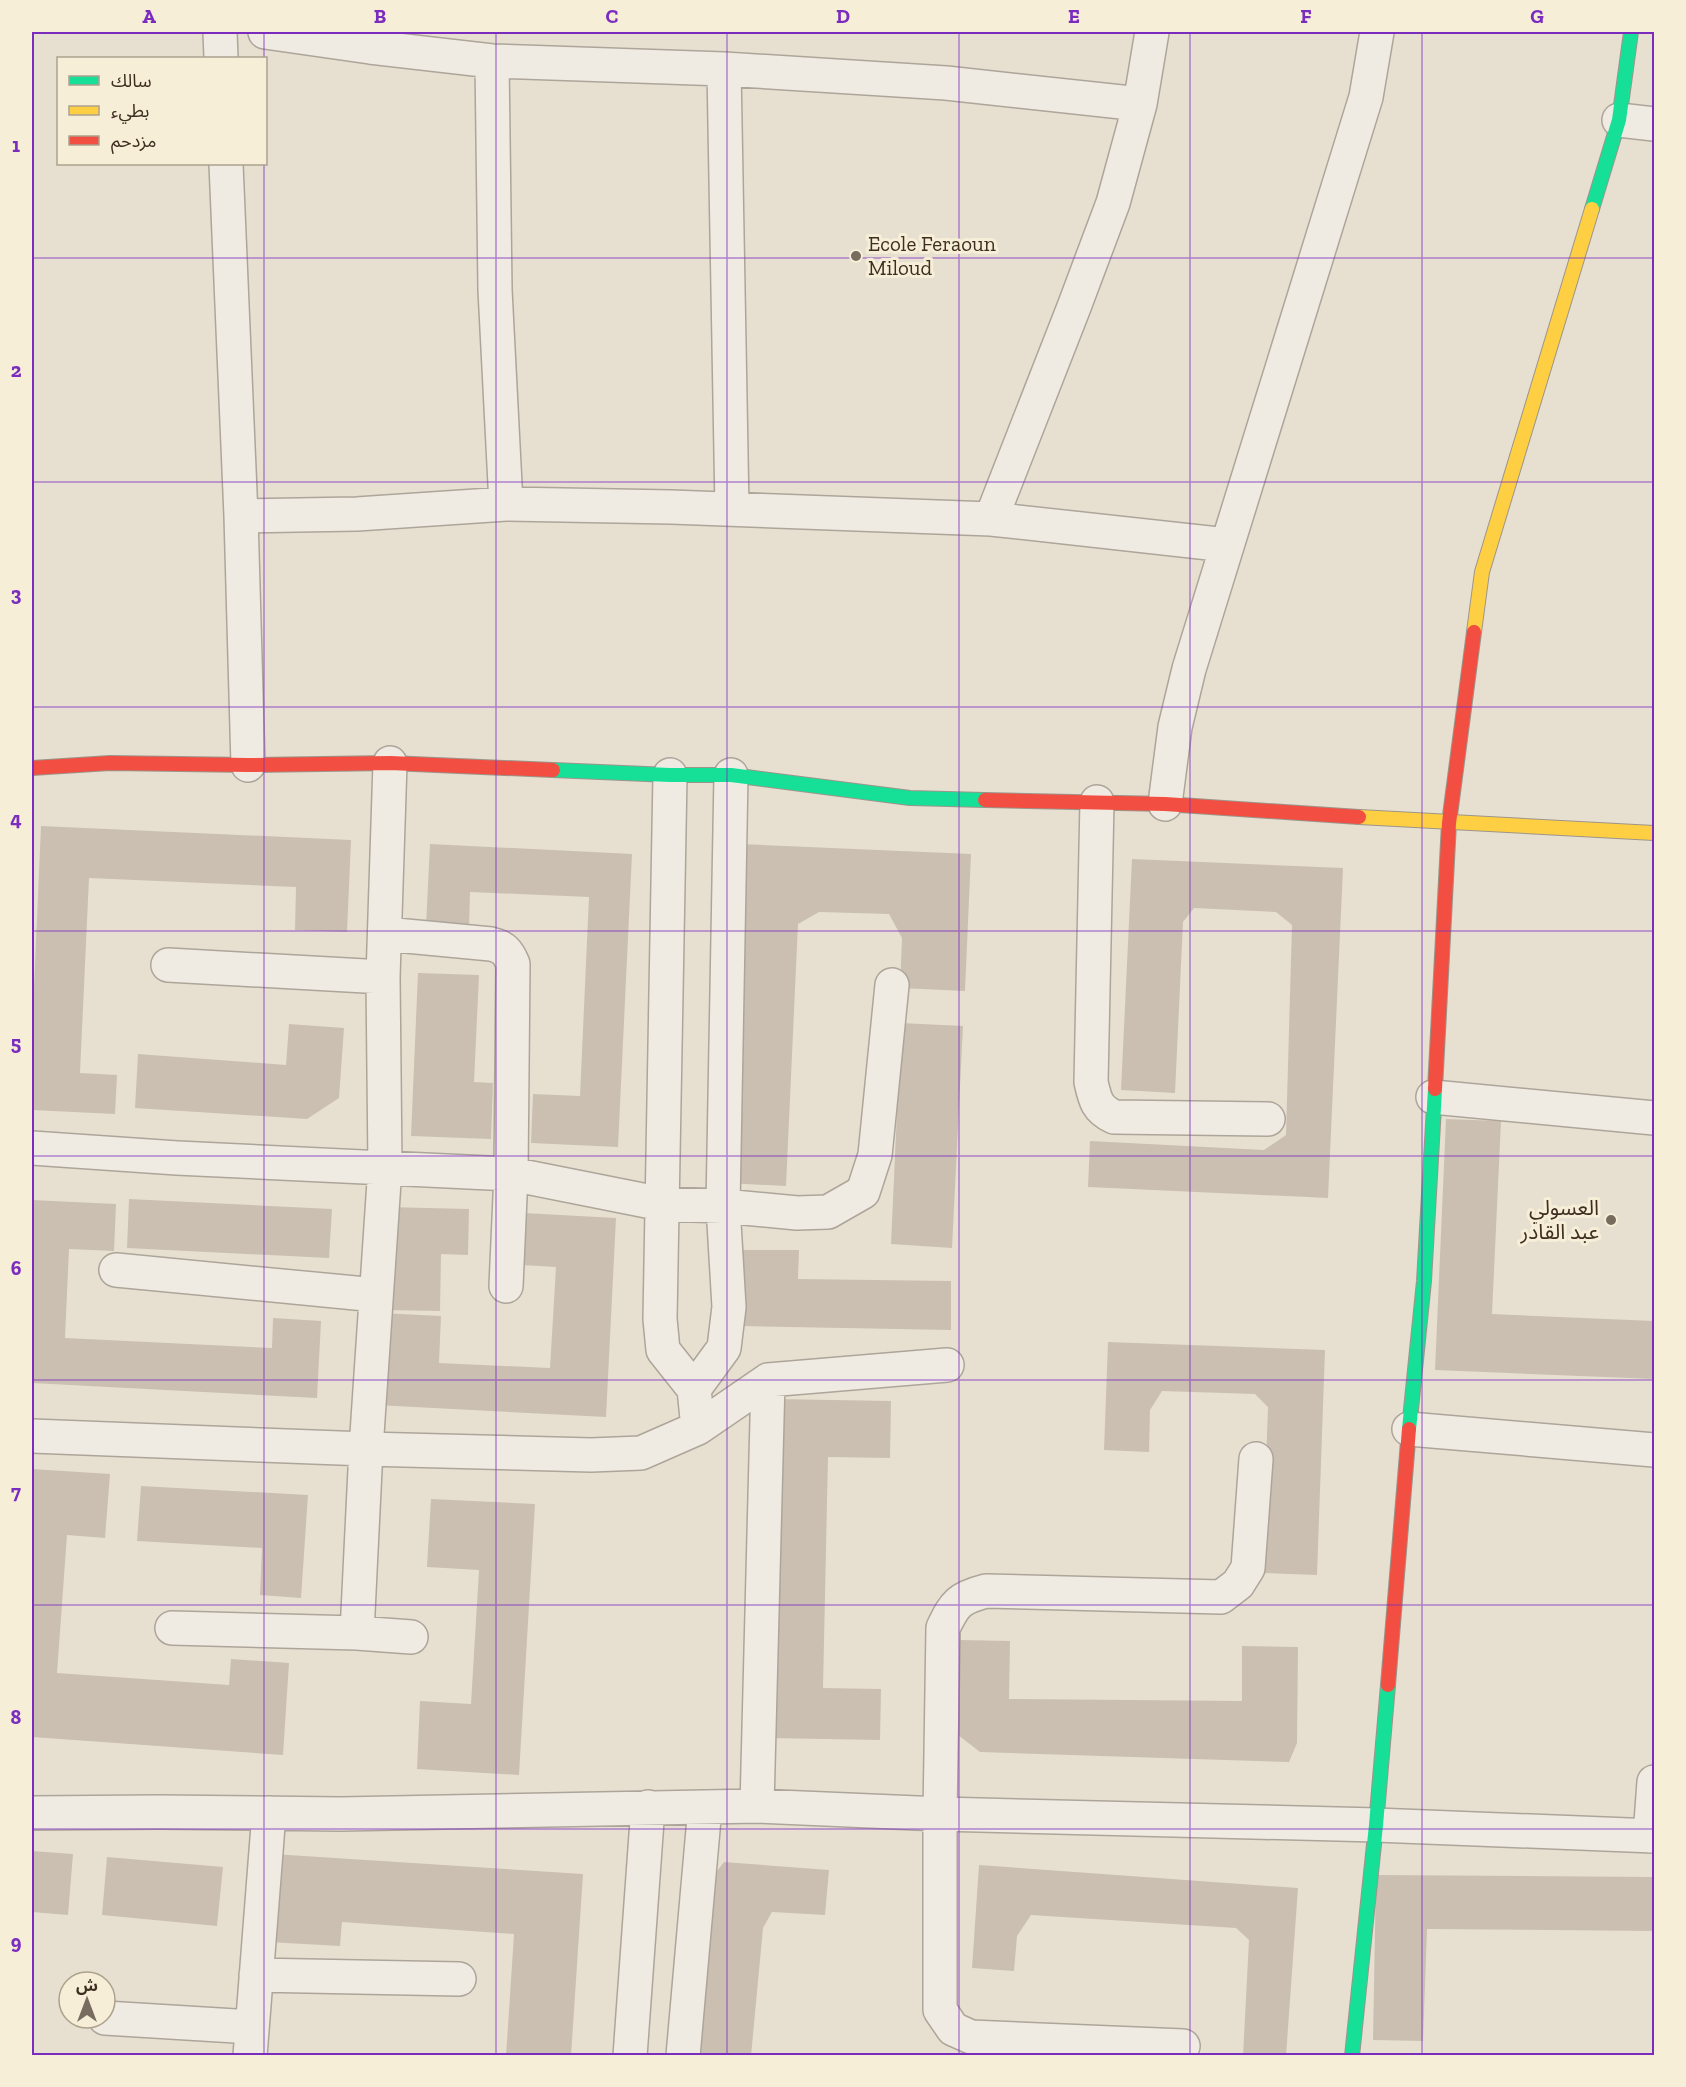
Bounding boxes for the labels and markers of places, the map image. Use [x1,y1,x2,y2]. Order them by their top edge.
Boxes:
place label: Ecole Feraoun Miloud [868,231,996,280]
marker: Ecole Feraoun Miloud [849,249,863,263]
place label: العسولي عبد القادر [1520,1195,1599,1244]
marker: العسولي عبد القادر [1604,1213,1618,1227]

